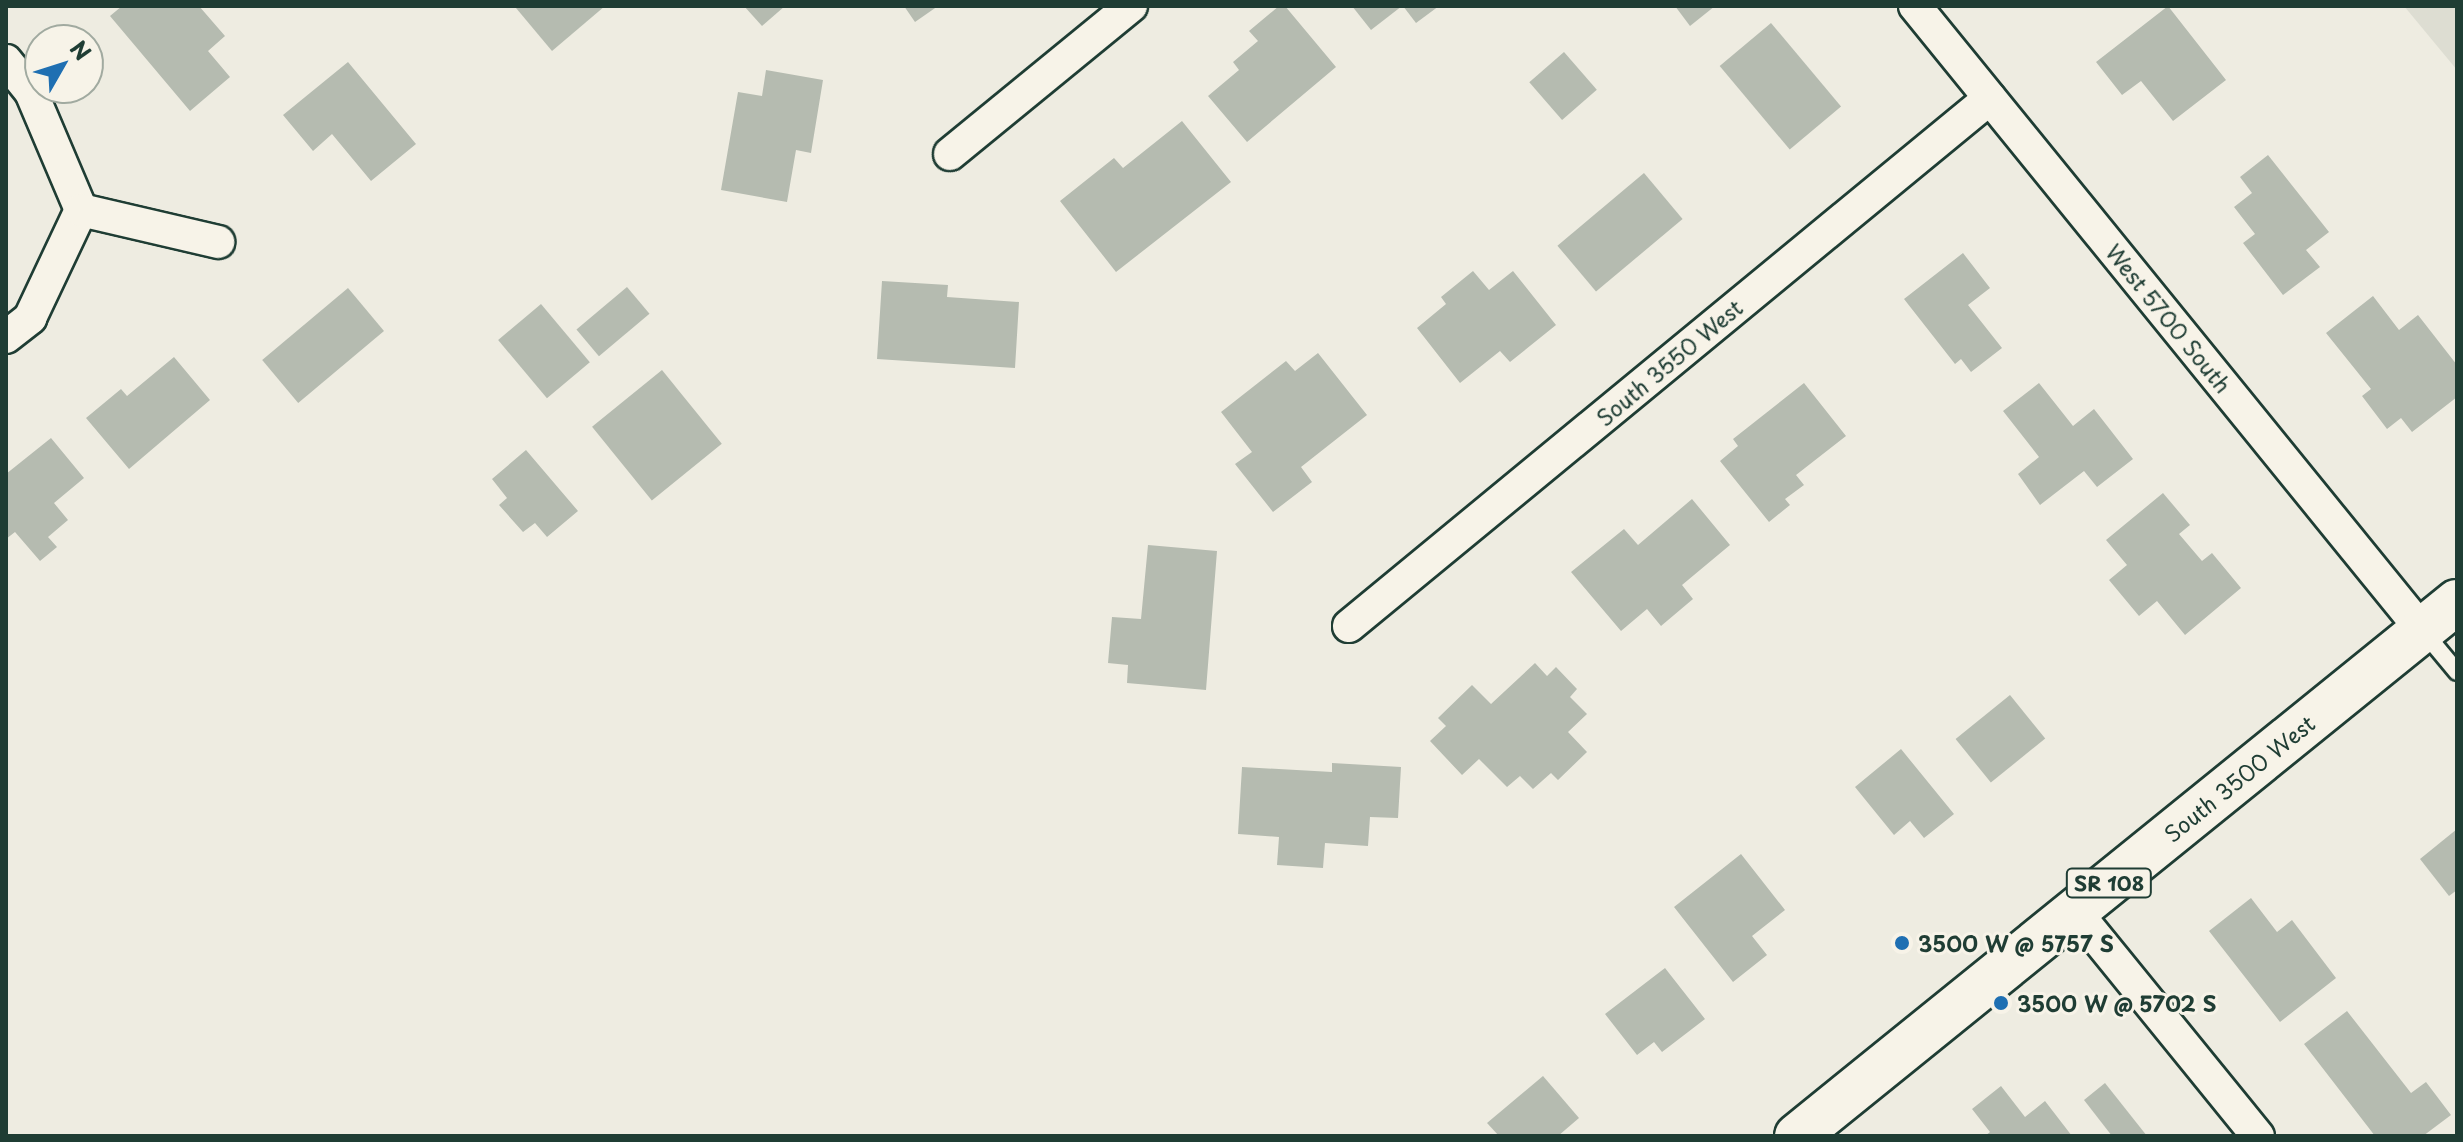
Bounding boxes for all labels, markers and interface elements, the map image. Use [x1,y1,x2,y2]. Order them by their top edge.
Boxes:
north arrow [24,24,104,104]
text: N [63,33,100,67]
street label: West 5700 South [2101,238,2237,398]
street label: South 3550 West [1590,293,1748,431]
street label: South 3500 West [2158,709,2320,847]
road number: SR 108 [2065,867,2153,899]
place label: 3500 W @ 5757 S [1918,930,2114,956]
marker: 3500 W @ 5757 S [1893,934,1911,952]
place label: 3500 W @ 5702 S [2017,990,2219,1016]
marker: 3500 W @ 5702 S [1992,994,2010,1012]

